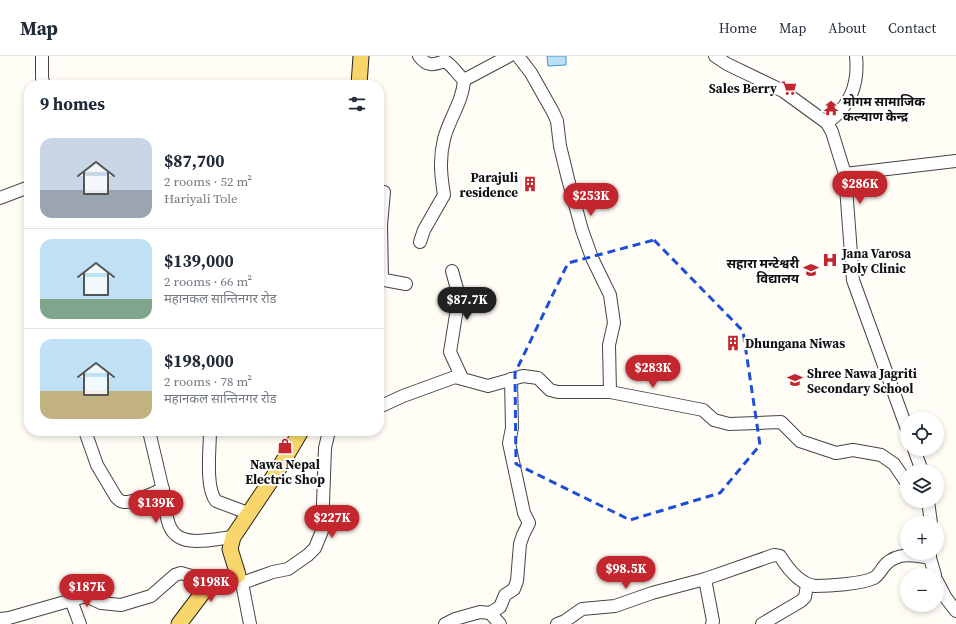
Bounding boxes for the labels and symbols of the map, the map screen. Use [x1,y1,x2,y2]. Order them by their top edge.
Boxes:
supermarket icon: Sales Berry [780,79,798,97]
place label: Sales Berry [709,80,777,97]
place label: मोगम सामाजिक कल्याण केन्द्र [843,93,925,125]
temple icon: मोगम सामाजिक कल्याण केन्द्र [822,99,840,117]
place label: Parajuli residence [460,169,518,201]
pin: $286K [832,171,888,205]
building icon: Parajuli residence [521,175,539,193]
pin: $253K [563,183,619,217]
place label: Jana Varosa Poly Clinic [841,245,911,277]
hospital icon: Jana Varosa Poly Clinic [821,251,839,269]
place label: सहारा मन्टेश्वरी विद्यालय [726,255,800,287]
school or university icon: सहारा मन्टेश्वरी विद्यालय [802,261,820,279]
pin: $87.7K [434,287,500,321]
building icon: Dhungana Niwas [724,334,742,352]
place label: Dhungana Niwas [745,335,845,352]
pin: $283K [625,355,681,389]
place label: Shree Nawa Jagriti Secondary School [807,365,917,397]
school or university icon: Shree Nawa Jagriti Secondary School [786,371,804,389]
shop icon: Nawa Nepal Electric Shop [276,437,294,455]
place label: Nawa Nepal Electric Shop [245,456,325,488]
pin: $139K [128,490,184,524]
pin: $227K [304,505,360,539]
pin: $98.5K [593,556,659,590]
pin: $198K [183,569,239,603]
pin: $187K [59,574,115,608]

